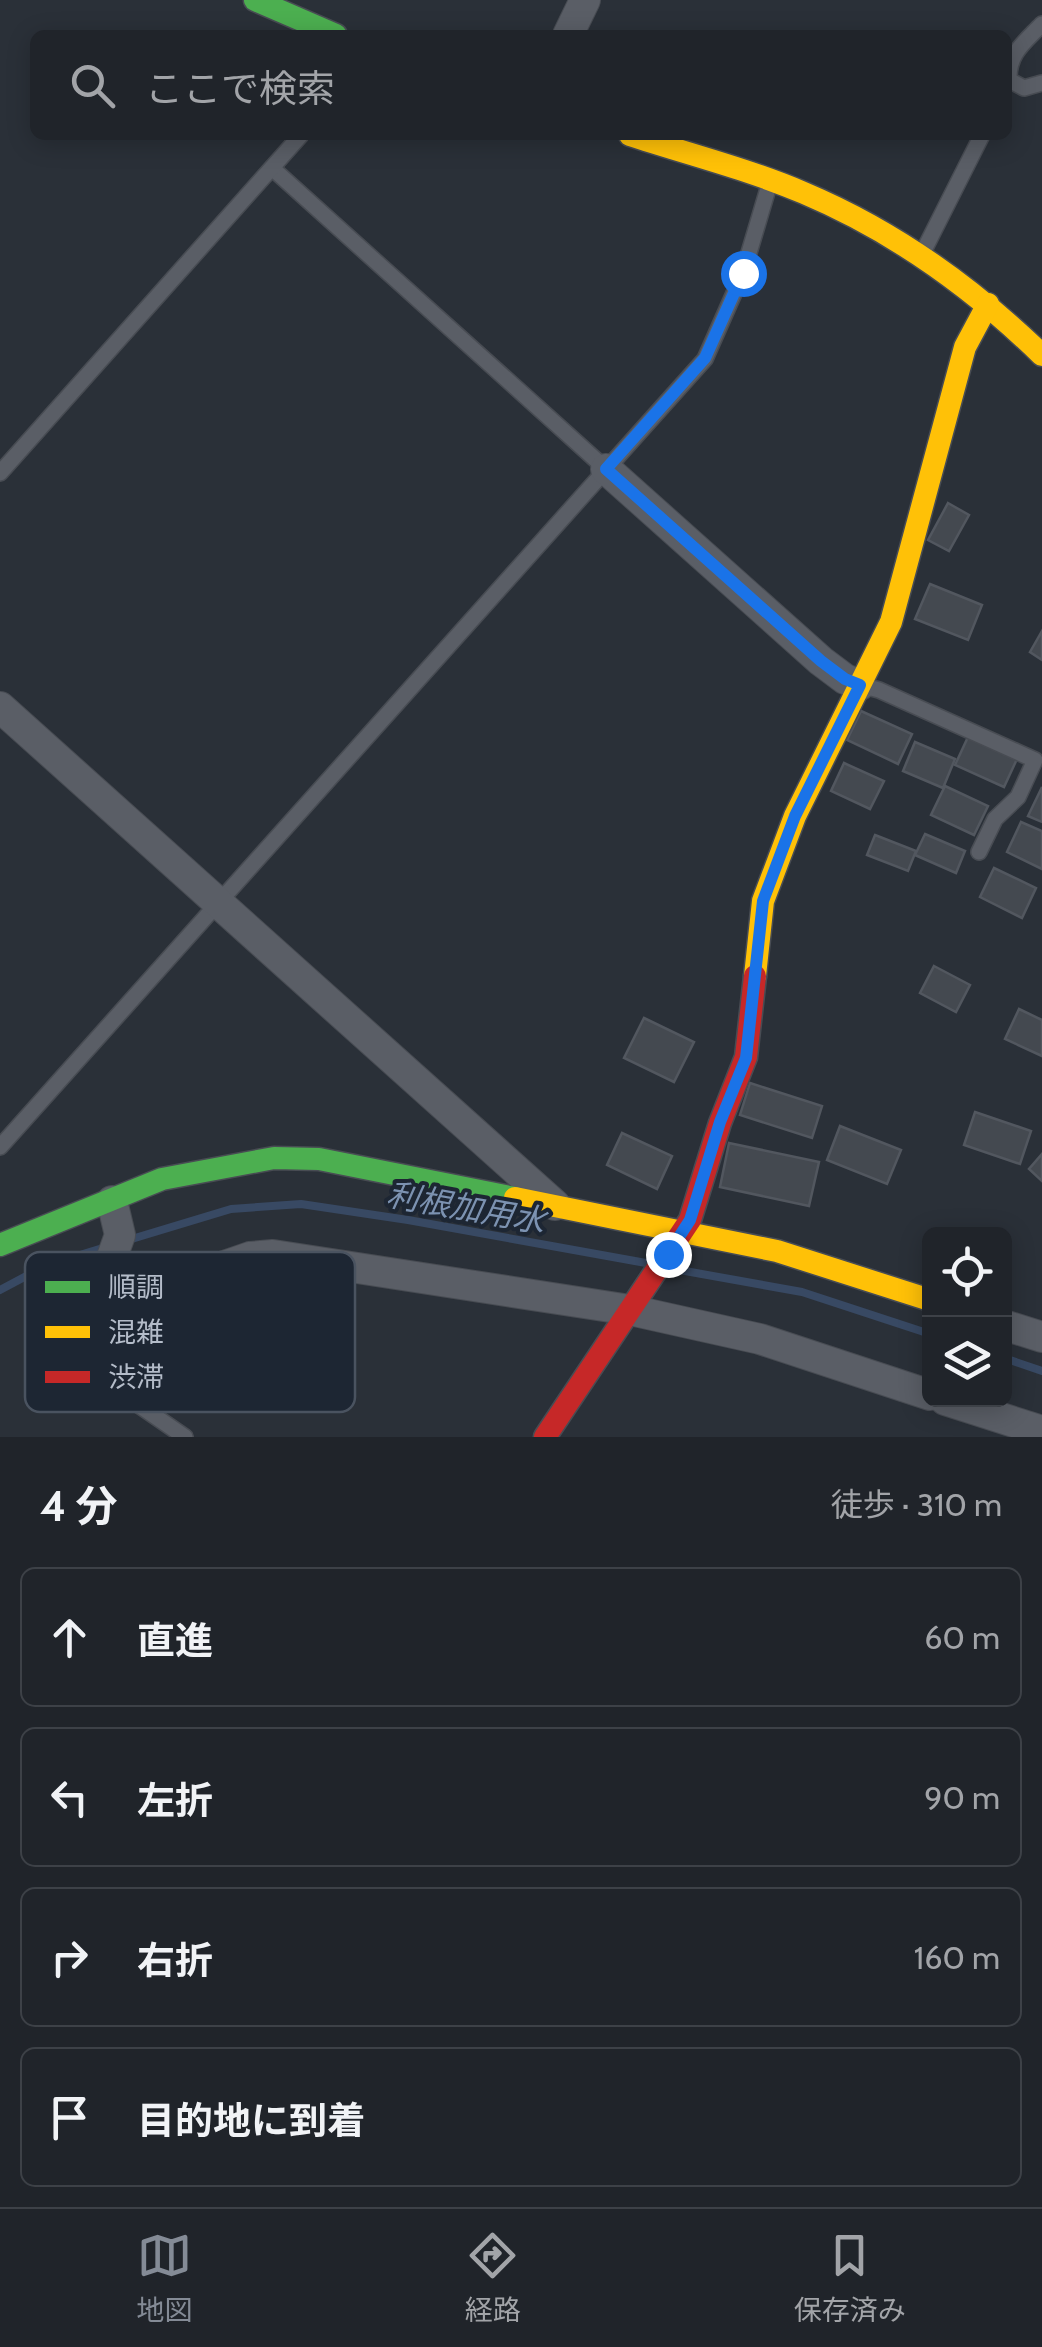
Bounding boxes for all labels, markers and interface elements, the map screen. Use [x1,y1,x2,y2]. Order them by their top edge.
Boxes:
search box [30,30,1012,140]
icon: search [65,58,120,113]
text: ここで検索 [145,65,335,112]
route start [721,251,767,297]
water label: 利根加用水 [384,1174,551,1241]
map controls [922,1227,1012,1407]
button: locate [922,1227,1012,1317]
route end [646,1232,692,1278]
legend [25,1252,355,1412]
text: 順調 [108,1270,164,1304]
text: 混雑 [108,1315,164,1349]
button: layers [922,1317,1012,1407]
text: 渋滞 [108,1360,164,1394]
text: 4 分 [40,1480,118,1532]
text: 徒歩 · 310 m [831,1485,1002,1524]
icon: ahead [42,1610,97,1665]
text: 直進 [137,1617,213,1664]
text: 60 m [924,1618,1000,1657]
icon: left [42,1770,97,1825]
text: 左折 [137,1777,213,1824]
text: 90 m [924,1778,1000,1817]
icon: right [42,1930,97,1985]
text: 右折 [137,1937,213,1984]
text: 160 m [914,1938,1000,1977]
icon: arrive [42,2090,97,2145]
text: 目的地に到着 [137,2097,365,2144]
tab: 地図 [136,2228,192,2328]
tab: 経路 [465,2228,521,2328]
tab: 保存済み [794,2228,906,2328]

